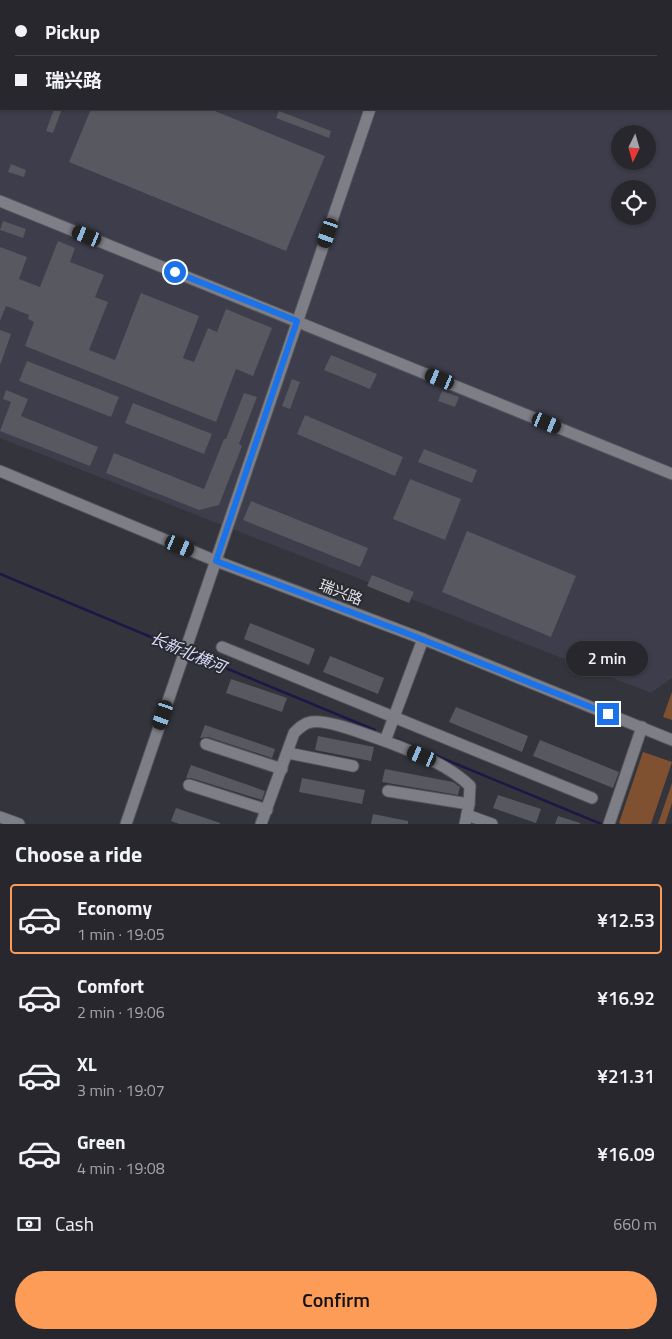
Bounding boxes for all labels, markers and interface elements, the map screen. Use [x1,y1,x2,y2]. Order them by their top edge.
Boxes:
text: Pickup [45,17,100,46]
text: 瑞兴路 [45,65,102,94]
north arrow [611,125,656,170]
map controls [611,125,656,225]
button: locate [611,180,656,225]
car [316,216,339,250]
car [70,223,103,249]
route start [164,261,186,283]
car [423,366,456,392]
car [530,410,563,436]
car [163,533,196,559]
street label: 瑞兴路 [316,573,366,611]
water label: 长新北横河 [146,625,232,680]
callout: 2 min [567,642,649,676]
text: 2 min [588,646,626,670]
car [151,698,174,732]
route end [597,703,619,725]
car [405,743,438,769]
text: Choose a ride [15,837,142,871]
text: Economy [77,893,152,922]
icon: car [17,897,62,942]
text: ¥12.53 [597,905,655,934]
text: 1 min · 19:05 [77,922,165,946]
text: Comfort [77,971,144,1000]
icon: car [17,975,62,1020]
text: ¥16.92 [597,983,655,1012]
text: 2 min · 19:06 [77,1000,165,1024]
text: XL [77,1049,97,1078]
icon: car [17,1053,62,1098]
text: ¥21.31 [597,1061,655,1090]
text: 3 min · 19:07 [77,1078,165,1102]
text: Green [77,1127,126,1156]
icon: car [17,1131,62,1176]
text: ¥16.09 [597,1139,655,1168]
text: 4 min · 19:08 [77,1156,165,1180]
text: Cash [55,1209,94,1238]
icon: cash [15,1210,43,1238]
text: 660 m [613,1212,657,1236]
button: Confirm [15,1271,657,1329]

